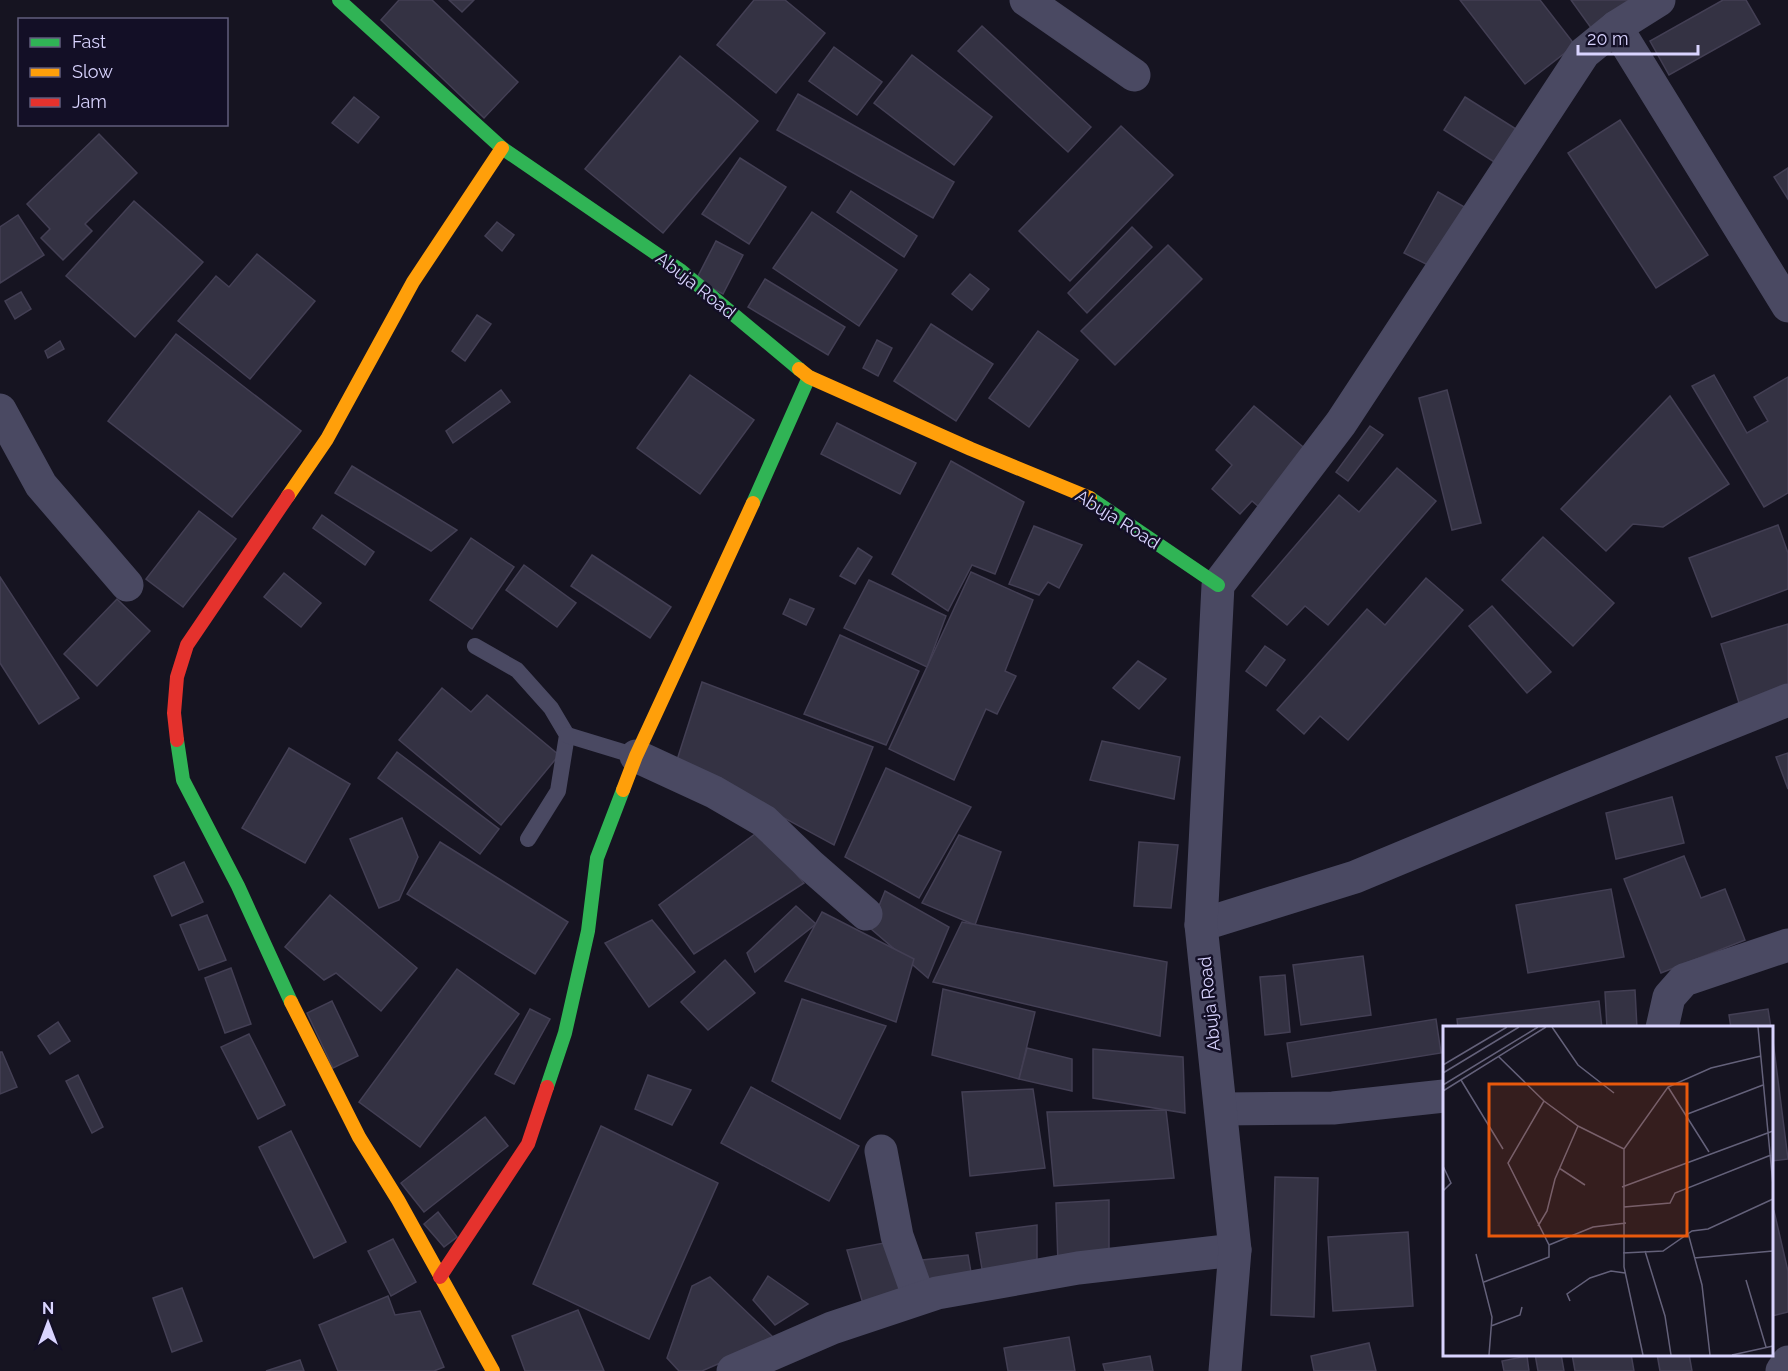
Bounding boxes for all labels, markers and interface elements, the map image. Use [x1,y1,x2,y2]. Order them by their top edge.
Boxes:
legend [18,18,228,126]
scale bar [1578,18,1698,56]
text: 20 m [1587,28,1629,49]
text: Fast [72,31,106,52]
text: Slow [72,61,113,82]
text: Jam [72,91,107,112]
street label: Abuja Road [652,247,740,323]
street label: Abuja Road [1072,485,1164,553]
street label: Abuja Road [1194,955,1224,1053]
inset map [1443,1026,1773,1356]
north arrow [18,1293,78,1353]
text: N [42,1299,54,1318]

